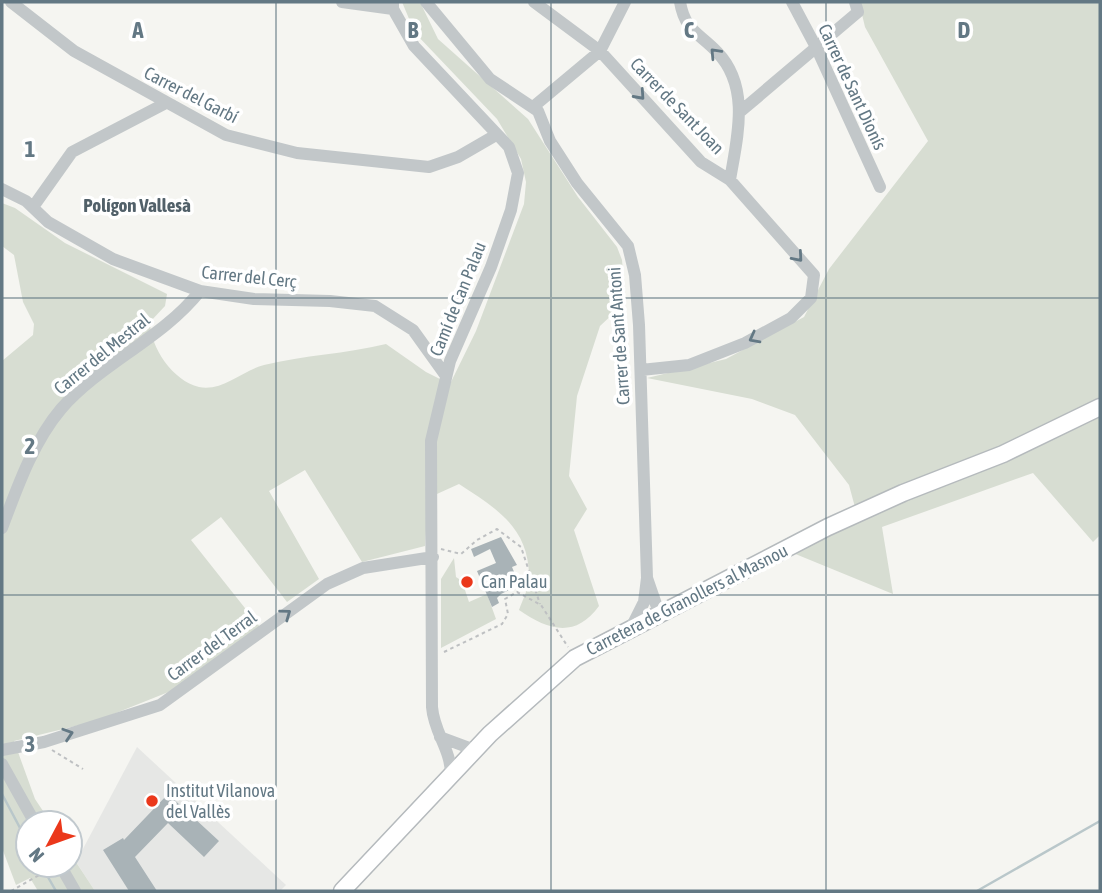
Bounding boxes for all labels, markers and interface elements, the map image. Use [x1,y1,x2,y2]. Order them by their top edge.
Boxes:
text: A [131,17,144,43]
text: B [408,17,419,43]
text: C [684,17,695,43]
text: D [958,17,971,43]
street label: Carrer de Sant Dionís [814,21,891,153]
one-way arrow [711,48,724,61]
street label: Carrer de Sant Joan [626,53,729,158]
street label: Carrer del Garbí [141,62,242,127]
one-way arrow [632,87,644,100]
text: 1 [25,136,36,162]
district label: Polígon Vallesà [83,194,191,216]
street label: Camí de Can Palau [425,239,490,359]
one-way arrow [790,249,802,262]
street label: Carrer del Cerç [201,261,298,292]
street label: Carrer de Sant Antoni [603,266,634,406]
street label: Carrer del Mestral [50,309,154,399]
one-way arrow [749,329,762,343]
text: 2 [25,433,35,459]
street label: Carretera de Granollers al Masnou [582,539,791,660]
place label: Can Palau [481,571,547,592]
marker: Can Palau [459,574,475,590]
street label: Carrer del Terral [163,606,261,685]
one-way arrow [278,610,291,622]
one-way arrow [62,728,74,743]
text: 3 [25,731,35,757]
place label: Institut Vilanova del Vallès [166,780,275,822]
marker: Institut Vilanova del Vallès [144,793,160,809]
north arrow [14,809,84,879]
text: N [24,844,48,867]

